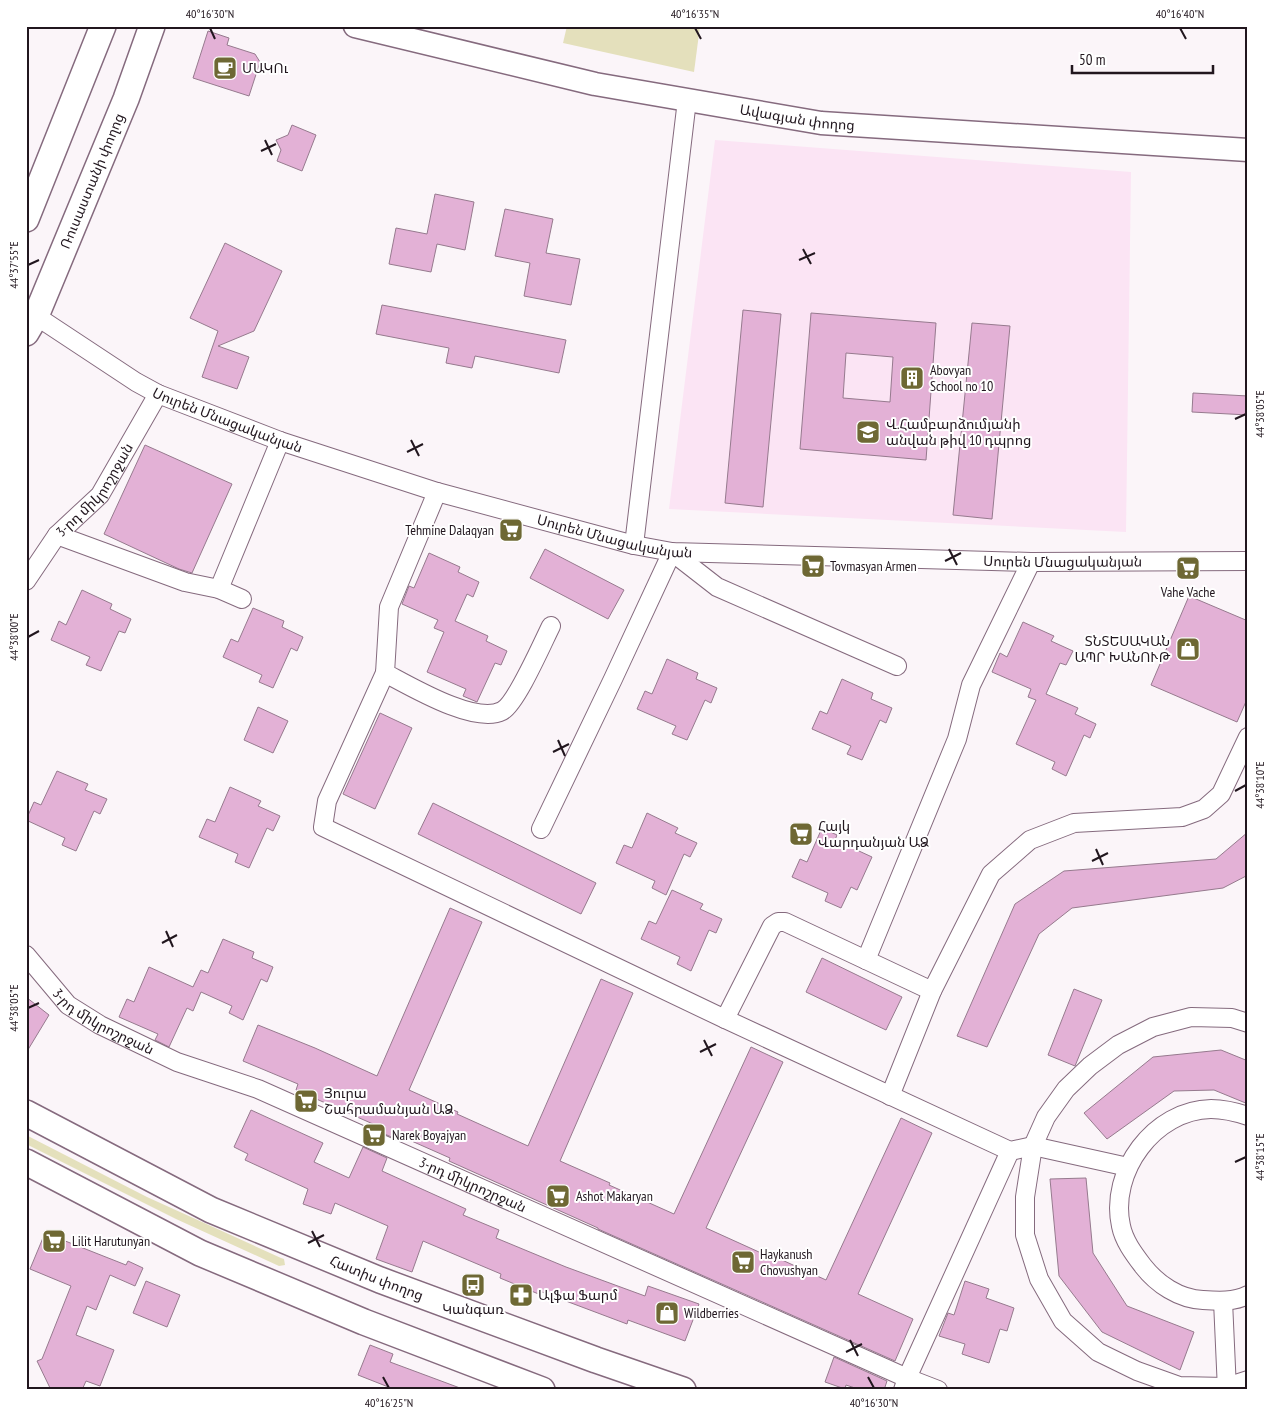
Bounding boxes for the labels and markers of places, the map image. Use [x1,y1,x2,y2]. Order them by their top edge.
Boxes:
cafe icon: ՄԱԿՈւ [212,55,238,81]
place label: ՄԱԿՈւ [242,59,289,77]
place label: Abovyan School no 10 [930,361,993,395]
building icon: Abovyan School no 10 [899,365,925,391]
place label: Վ.Համբարձումյանի անվան թիվ 10 դպրոց [886,415,1031,449]
school or university icon: Վ.Համբարձումյանի անվան թիվ 10 դպրոց [855,419,881,445]
supermarket icon: Tehmine Dalaqyan [498,517,524,543]
place label: Tehmine Dalaqyan [405,521,494,539]
supermarket icon: Tovmasyan Armen [800,553,826,579]
supermarket icon: Vahe Vache [1175,555,1201,581]
place label: Tovmasyan Armen [830,557,917,575]
place label: Vahe Vache [1160,583,1215,601]
place label: ՏՆՏԵՍԱԿԱՆ ԱՊՐ ԽԱՆՈՒԹ [1075,632,1171,666]
shop icon: ՏՆՏԵՍԱԿԱՆ ԱՊՐ ԽԱՆՈՒԹ [1175,636,1201,662]
place label: Հայկ Վարդանյան ԱՁ [818,817,929,851]
supermarket icon: Հայկ Վարդանյան ԱՁ [788,821,814,847]
place label: Յուրա Շահրամանյան ԱՁ [324,1084,454,1118]
supermarket icon: Յուրա Շահրամանյան ԱՁ [293,1088,319,1114]
supermarket icon: Narek Boyajyan [361,1122,387,1148]
place label: Narek Boyajyan [392,1126,466,1144]
supermarket icon: Ashot Makaryan [545,1183,571,1209]
place label: Ashot Makaryan [576,1187,653,1205]
supermarket icon: Lilit Harutunyan [41,1228,67,1254]
place label: Lilit Harutunyan [72,1232,150,1250]
place label: Haykanush Chovushyan [760,1245,818,1279]
supermarket icon: Haykanush Chovushyan [730,1249,756,1275]
bus stop icon: Կանգառ [460,1272,486,1298]
pharmacy icon: Ալֆա Ֆարմ [508,1282,534,1308]
place label: Ալֆա Ֆարմ [538,1286,618,1304]
place label: Կանգառ [442,1300,504,1318]
shop icon: Wildberries [654,1300,680,1326]
place label: Wildberries [684,1304,739,1322]

